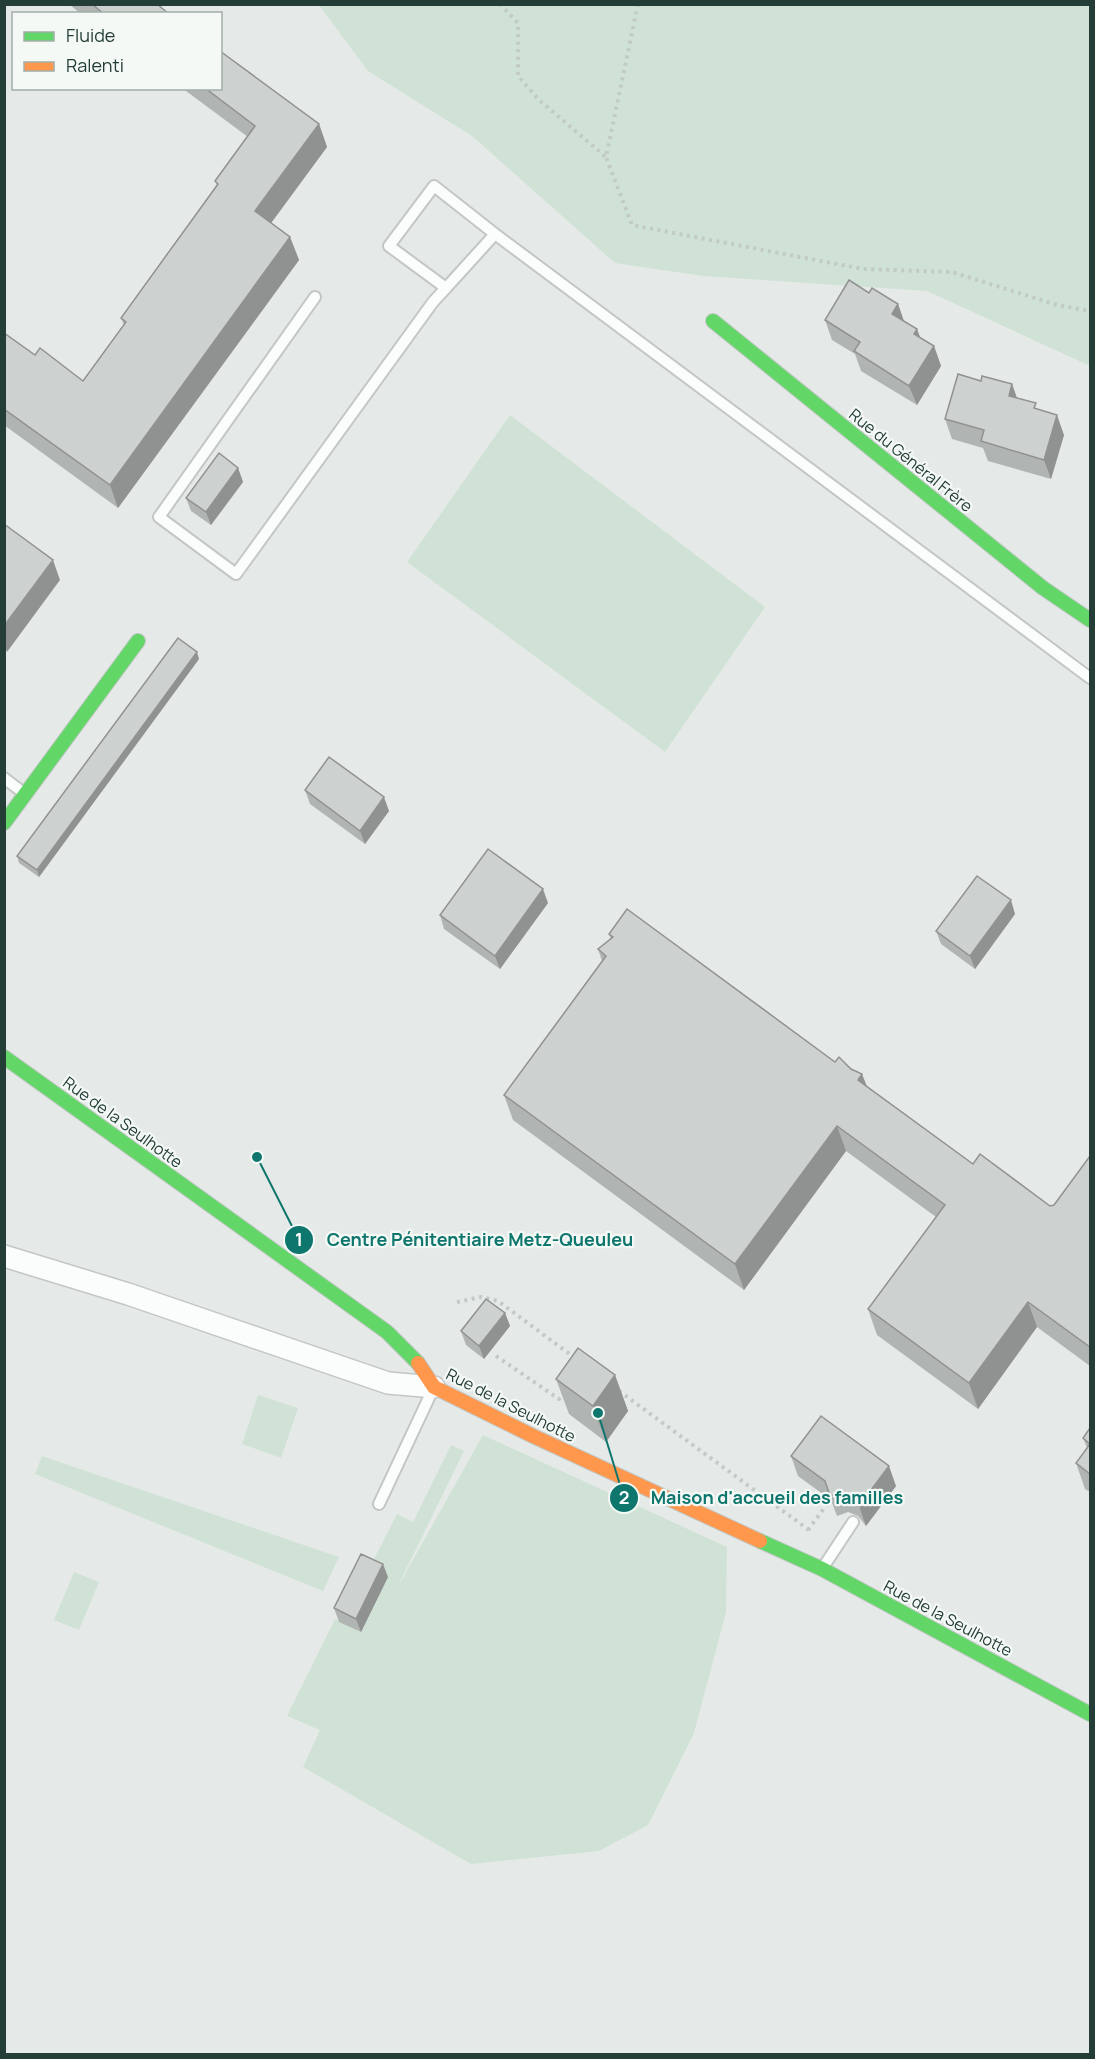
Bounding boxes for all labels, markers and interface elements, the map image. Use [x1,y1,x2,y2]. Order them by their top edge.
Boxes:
legend [12,12,222,90]
text: Fluide [66,23,115,47]
text: Ralenti [66,53,124,77]
street label: Rue du Général Frère [845,403,977,517]
street label: Rue de la Seulhotte [59,1071,187,1173]
callout: Centre Pénitentiaire Metz-Queuleu [284,1222,645,1258]
text: 1 [295,1227,303,1251]
text: Centre Pénitentiaire Metz-Queuleu [327,1227,633,1251]
street label: Rue de la Seulhotte [442,1363,580,1447]
callout: Maison d'accueil des familles [609,1480,915,1516]
text: 2 [619,1485,629,1509]
text: Maison d'accueil des familles [651,1485,904,1509]
street label: Rue de la Seulhotte [880,1575,1016,1661]

